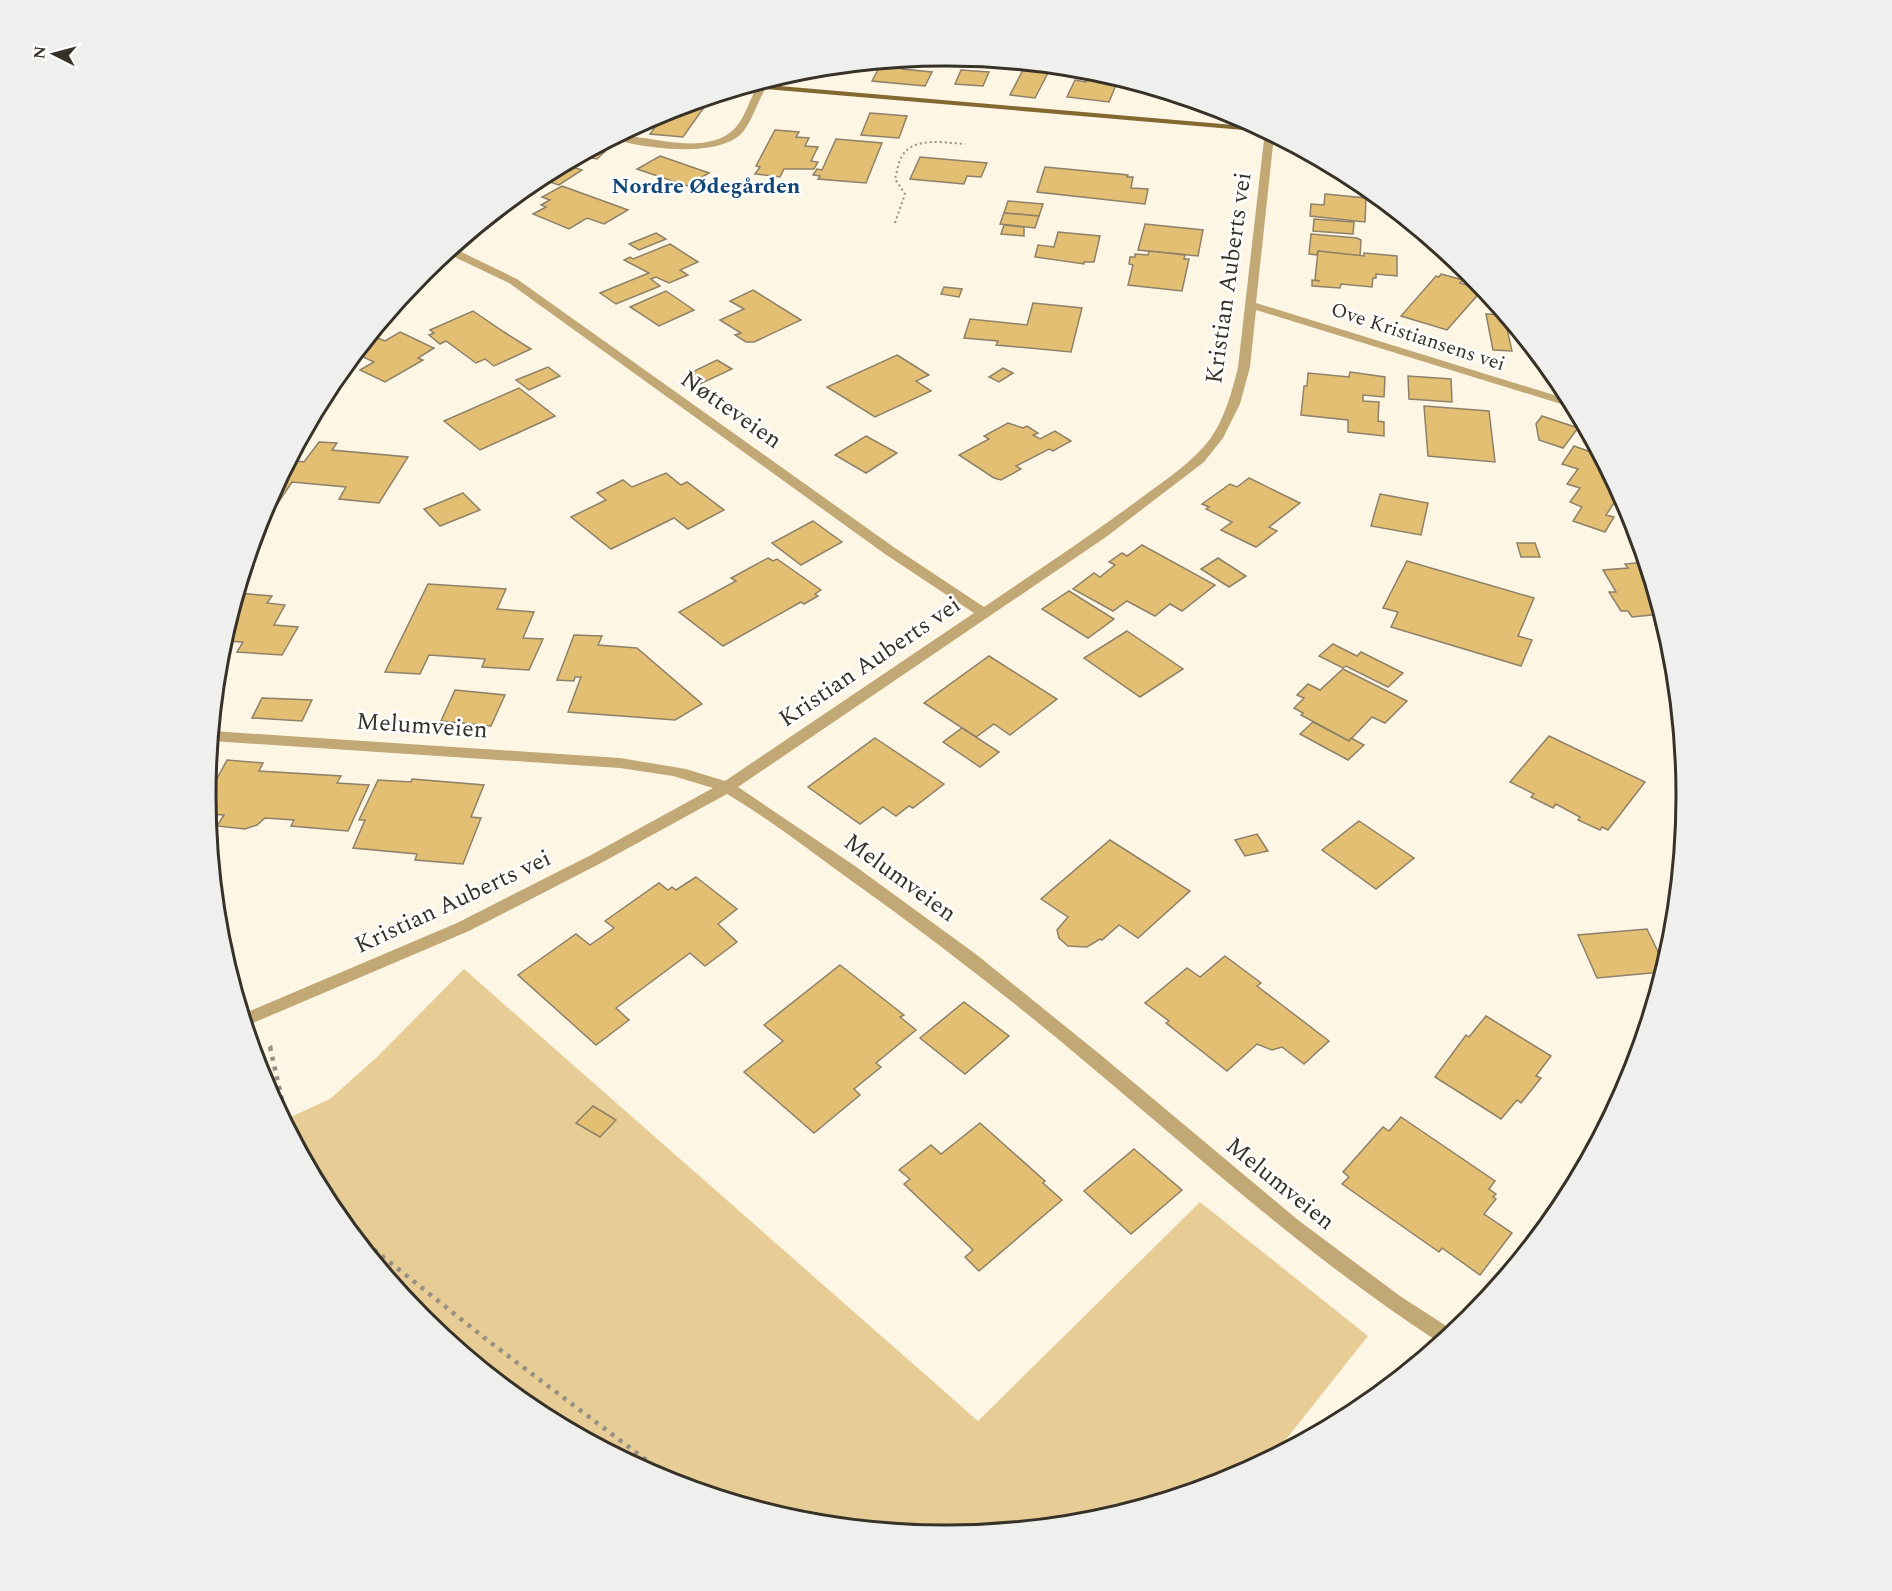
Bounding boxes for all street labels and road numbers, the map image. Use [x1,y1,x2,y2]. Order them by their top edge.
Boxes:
street label: Kristian Auberts vei [1196,170,1262,386]
street label: Ove Kristiansens vei [1327,295,1509,379]
street label: Nøtteveien [673,362,789,458]
street label: Kristian Auberts vei [771,587,969,737]
street label: Melumveien [355,703,489,749]
street label: Melumveien [836,825,964,931]
street label: Kristian Auberts vei [349,841,557,963]
street label: Melumveien [1217,1129,1343,1239]

